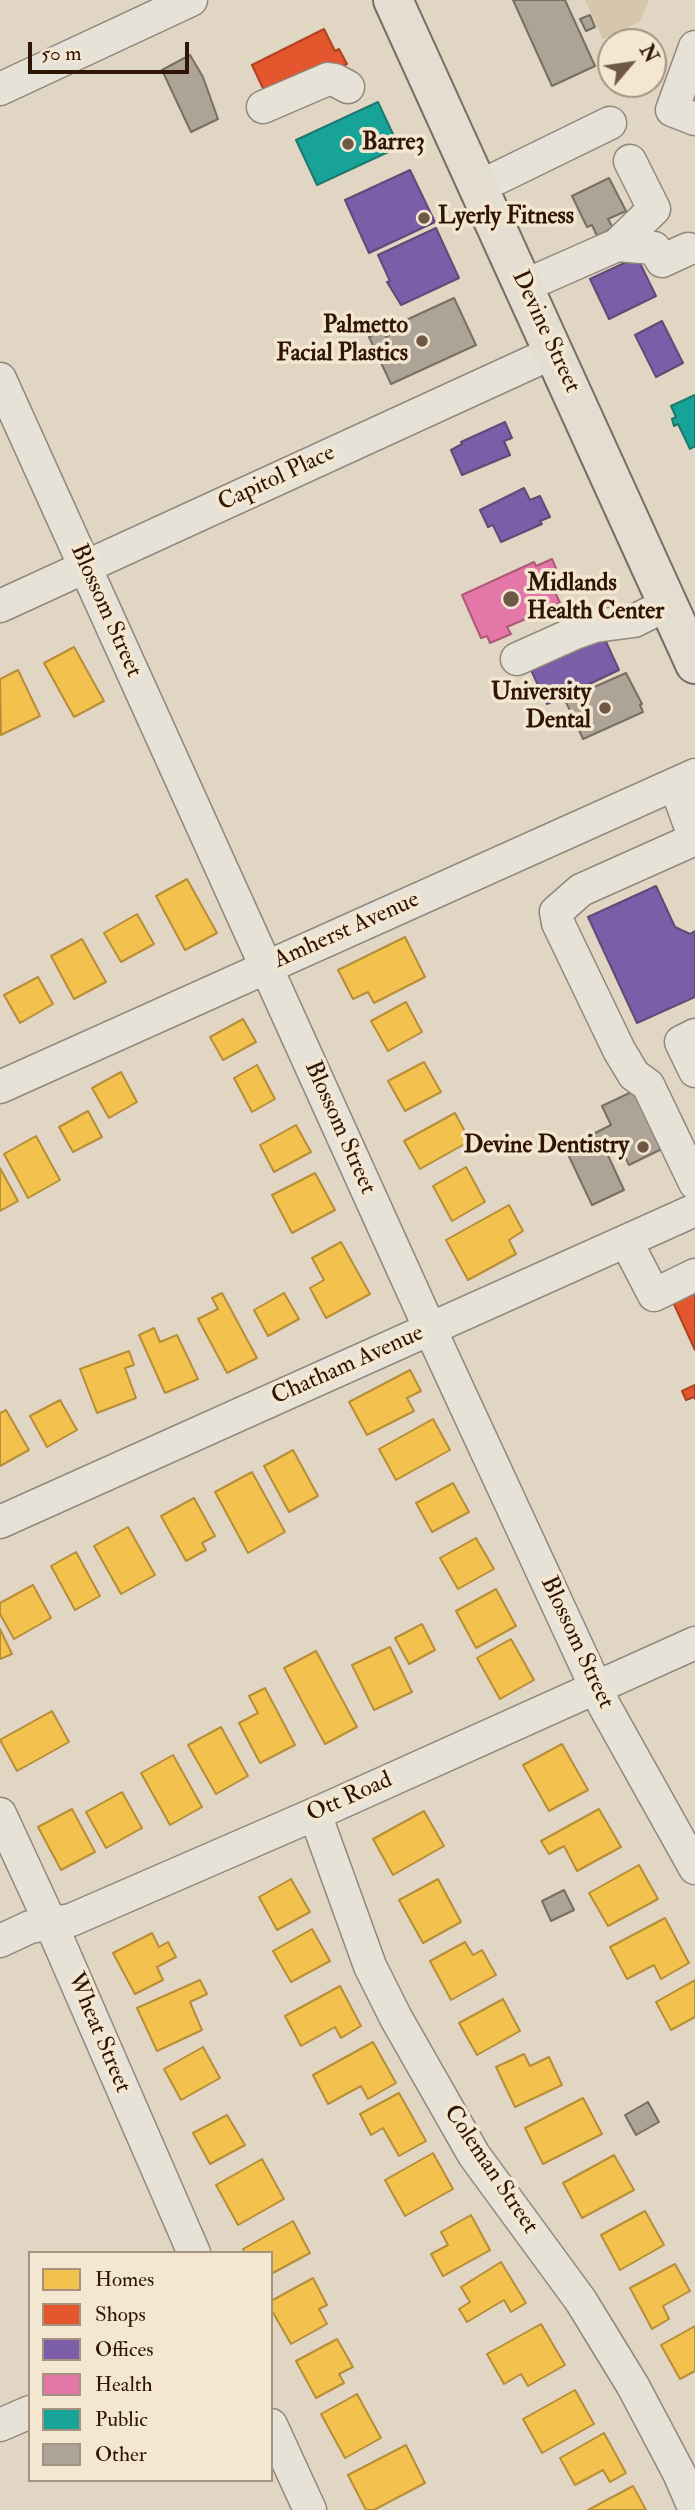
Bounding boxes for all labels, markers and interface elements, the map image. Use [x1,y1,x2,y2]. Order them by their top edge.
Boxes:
scale bar [32,28,192,72]
north arrow [597,28,667,98]
text: 50 m [41,40,82,67]
text: N [634,41,663,67]
place label: Barre3 [362,130,425,158]
marker: Barre3 [340,136,356,152]
place label: Lyerly Fitness [438,204,574,232]
marker: Lyerly Fitness [416,210,432,226]
street label: Devine Street [504,266,586,398]
place label: Palmetto Facial Plastics [276,313,408,369]
marker: Palmetto Facial Plastics [414,333,430,349]
street label: Capitol Place [214,439,340,519]
street label: Blossom Street [63,540,147,682]
place label: Midlands Health Center [527,571,664,627]
marker: Midlands Health Center [501,589,521,609]
place label: University Dental [491,680,591,736]
marker: University Dental [597,700,613,716]
street label: Amherst Avenue [270,886,424,976]
street label: Blossom Street [297,1057,381,1199]
place label: Devine Dentistry [464,1133,629,1161]
marker: Devine Dentistry [635,1139,651,1155]
street label: Chatham Avenue [267,1320,429,1412]
street label: Blossom Street [533,1572,619,1714]
street label: Ott Road [303,1766,397,1830]
street label: Wheat Street [60,1969,136,2097]
street label: Coleman Street [436,2100,544,2240]
legend [28,2251,273,2482]
text: Homes [95,2266,154,2293]
text: Shops [95,2301,146,2328]
text: Offices [95,2336,153,2363]
text: Health [95,2371,152,2398]
text: Public [95,2406,148,2433]
text: Other [95,2441,147,2468]

